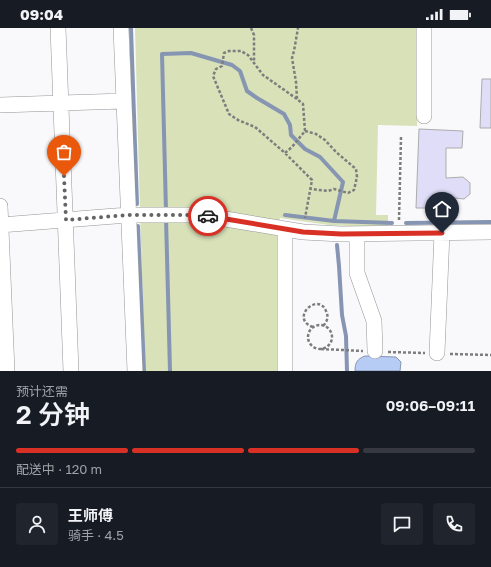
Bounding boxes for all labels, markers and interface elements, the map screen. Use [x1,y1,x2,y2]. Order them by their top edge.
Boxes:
text: 09:04 [20,5,63,23]
pin [47,135,81,176]
icon: bag [53,141,75,163]
pin [425,192,459,233]
courier [188,196,228,236]
icon: home [431,198,453,220]
icon: car [197,205,219,227]
text: 预计还需 [16,383,68,399]
text: 09:06–09:11 [386,396,475,414]
text: 2 分钟 [16,399,90,430]
text: 配送中 · 120 m [16,461,102,477]
button: person [16,503,58,545]
button: chat [381,503,423,545]
button: phone [433,503,475,545]
text: 王师傅 [68,506,113,524]
text: 骑手 · 4.5 [68,527,124,543]

